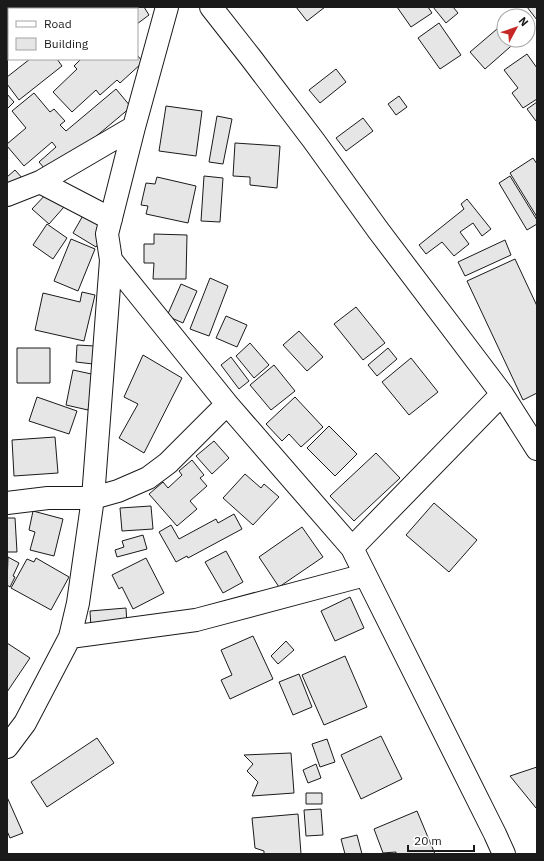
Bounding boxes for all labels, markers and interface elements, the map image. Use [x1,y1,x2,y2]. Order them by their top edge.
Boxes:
legend [8,8,138,60]
north arrow [496,8,536,48]
text: N [516,14,532,29]
text: Road [44,16,72,31]
text: Building [44,36,89,51]
scale bar [408,827,474,853]
text: 20 m [414,833,442,848]

